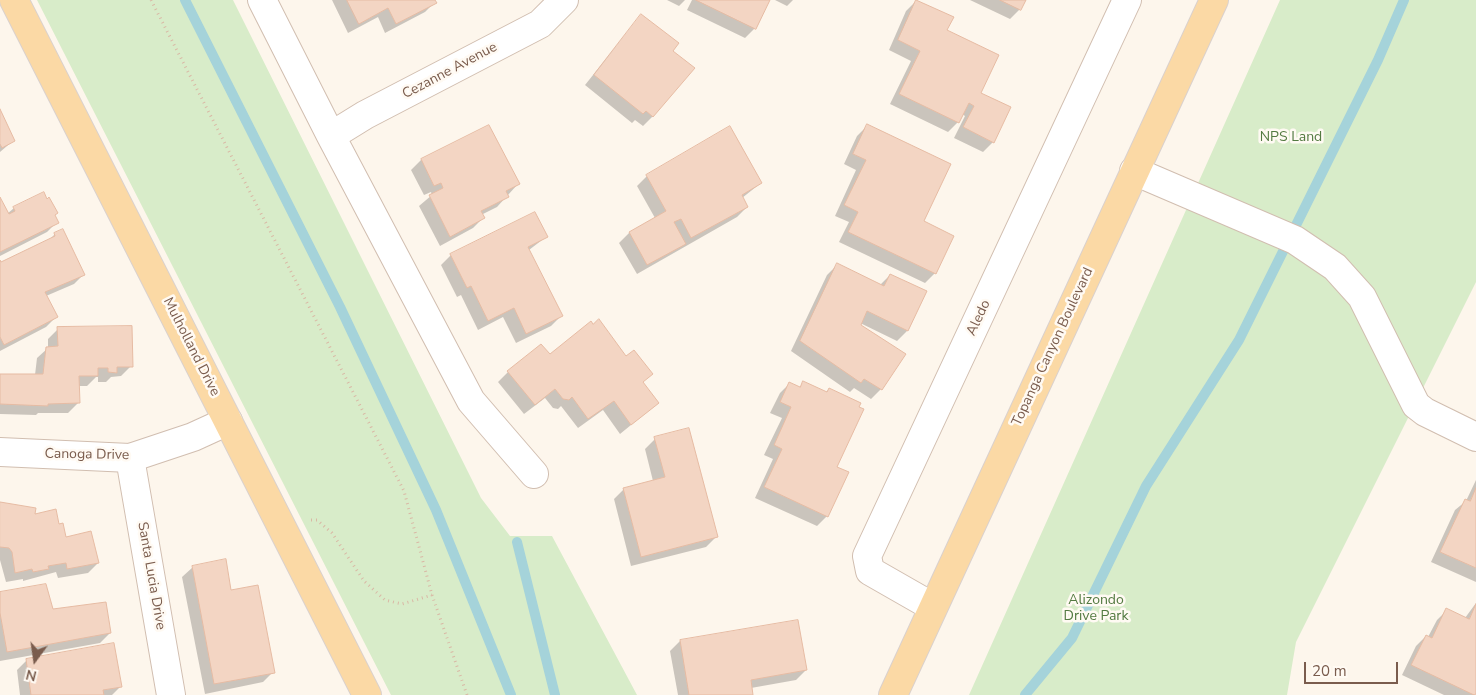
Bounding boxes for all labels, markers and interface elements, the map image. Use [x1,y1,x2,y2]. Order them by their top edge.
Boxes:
street label: Cezanne Avenue [400,39,500,103]
park label: NPS Land [1260,130,1322,146]
street label: Topanga Canyon Boulevard [1009,265,1097,429]
street label: Mulholland Drive [159,295,223,399]
street label: Aledo [963,297,995,339]
street label: Canoga Drive [44,446,130,464]
street label: Santa Lucia Drive [133,521,169,631]
park label: Alizondo Drive Park [1064,593,1128,626]
north arrow [10,635,60,685]
scale bar [1306,652,1400,684]
text: 20 m [1312,661,1347,681]
text: N [24,665,39,686]

